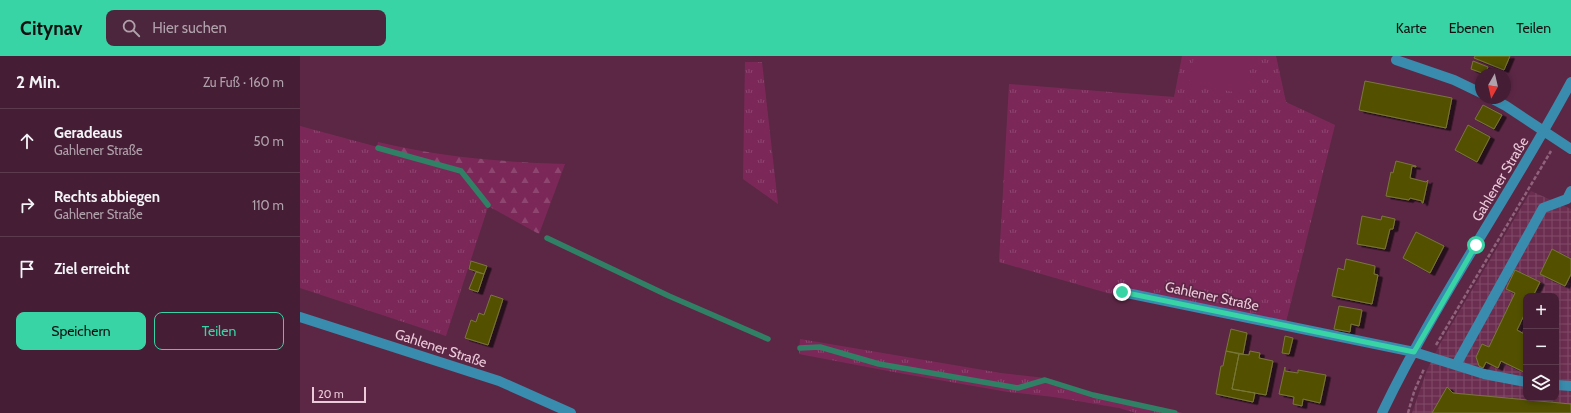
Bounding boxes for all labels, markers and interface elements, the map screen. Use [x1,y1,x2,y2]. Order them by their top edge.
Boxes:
search box [106,10,386,46]
text: Citynav [20,17,82,40]
icon: search [120,17,142,39]
text: Hier suchen [152,19,227,37]
text: Karte [1396,19,1427,37]
text: Ebenen [1449,19,1494,37]
text: Teilen [1516,19,1551,37]
north arrow [1475,68,1511,104]
text: 2 Min. [16,72,60,92]
text: Zu Fuß · 160 m [203,74,284,90]
text: Geradeaus [54,124,122,142]
icon: ahead [16,130,38,152]
text: 50 m [254,133,284,149]
street label: Gahlener Straße [1468,133,1532,225]
text: Gahlener Straße [54,142,143,158]
text: Rechts abbiegen [54,188,160,206]
icon: right [16,194,38,216]
text: 110 m [252,197,284,213]
text: Gahlener Straße [54,206,143,222]
route start [1467,236,1485,254]
icon: arrive [16,258,38,280]
text: Ziel erreicht [54,260,130,278]
street label: Gahlener Straße [1163,277,1261,315]
route end [1113,283,1131,301]
map controls [1523,293,1559,401]
button: + [1523,293,1559,329]
button: Speichern [16,312,146,350]
button: Teilen [154,312,284,350]
street label: Gahlener Straße [393,325,489,371]
button: − [1523,329,1559,365]
button: layers [1523,365,1559,401]
scale bar [312,385,366,404]
text: 20 m [318,387,344,401]

